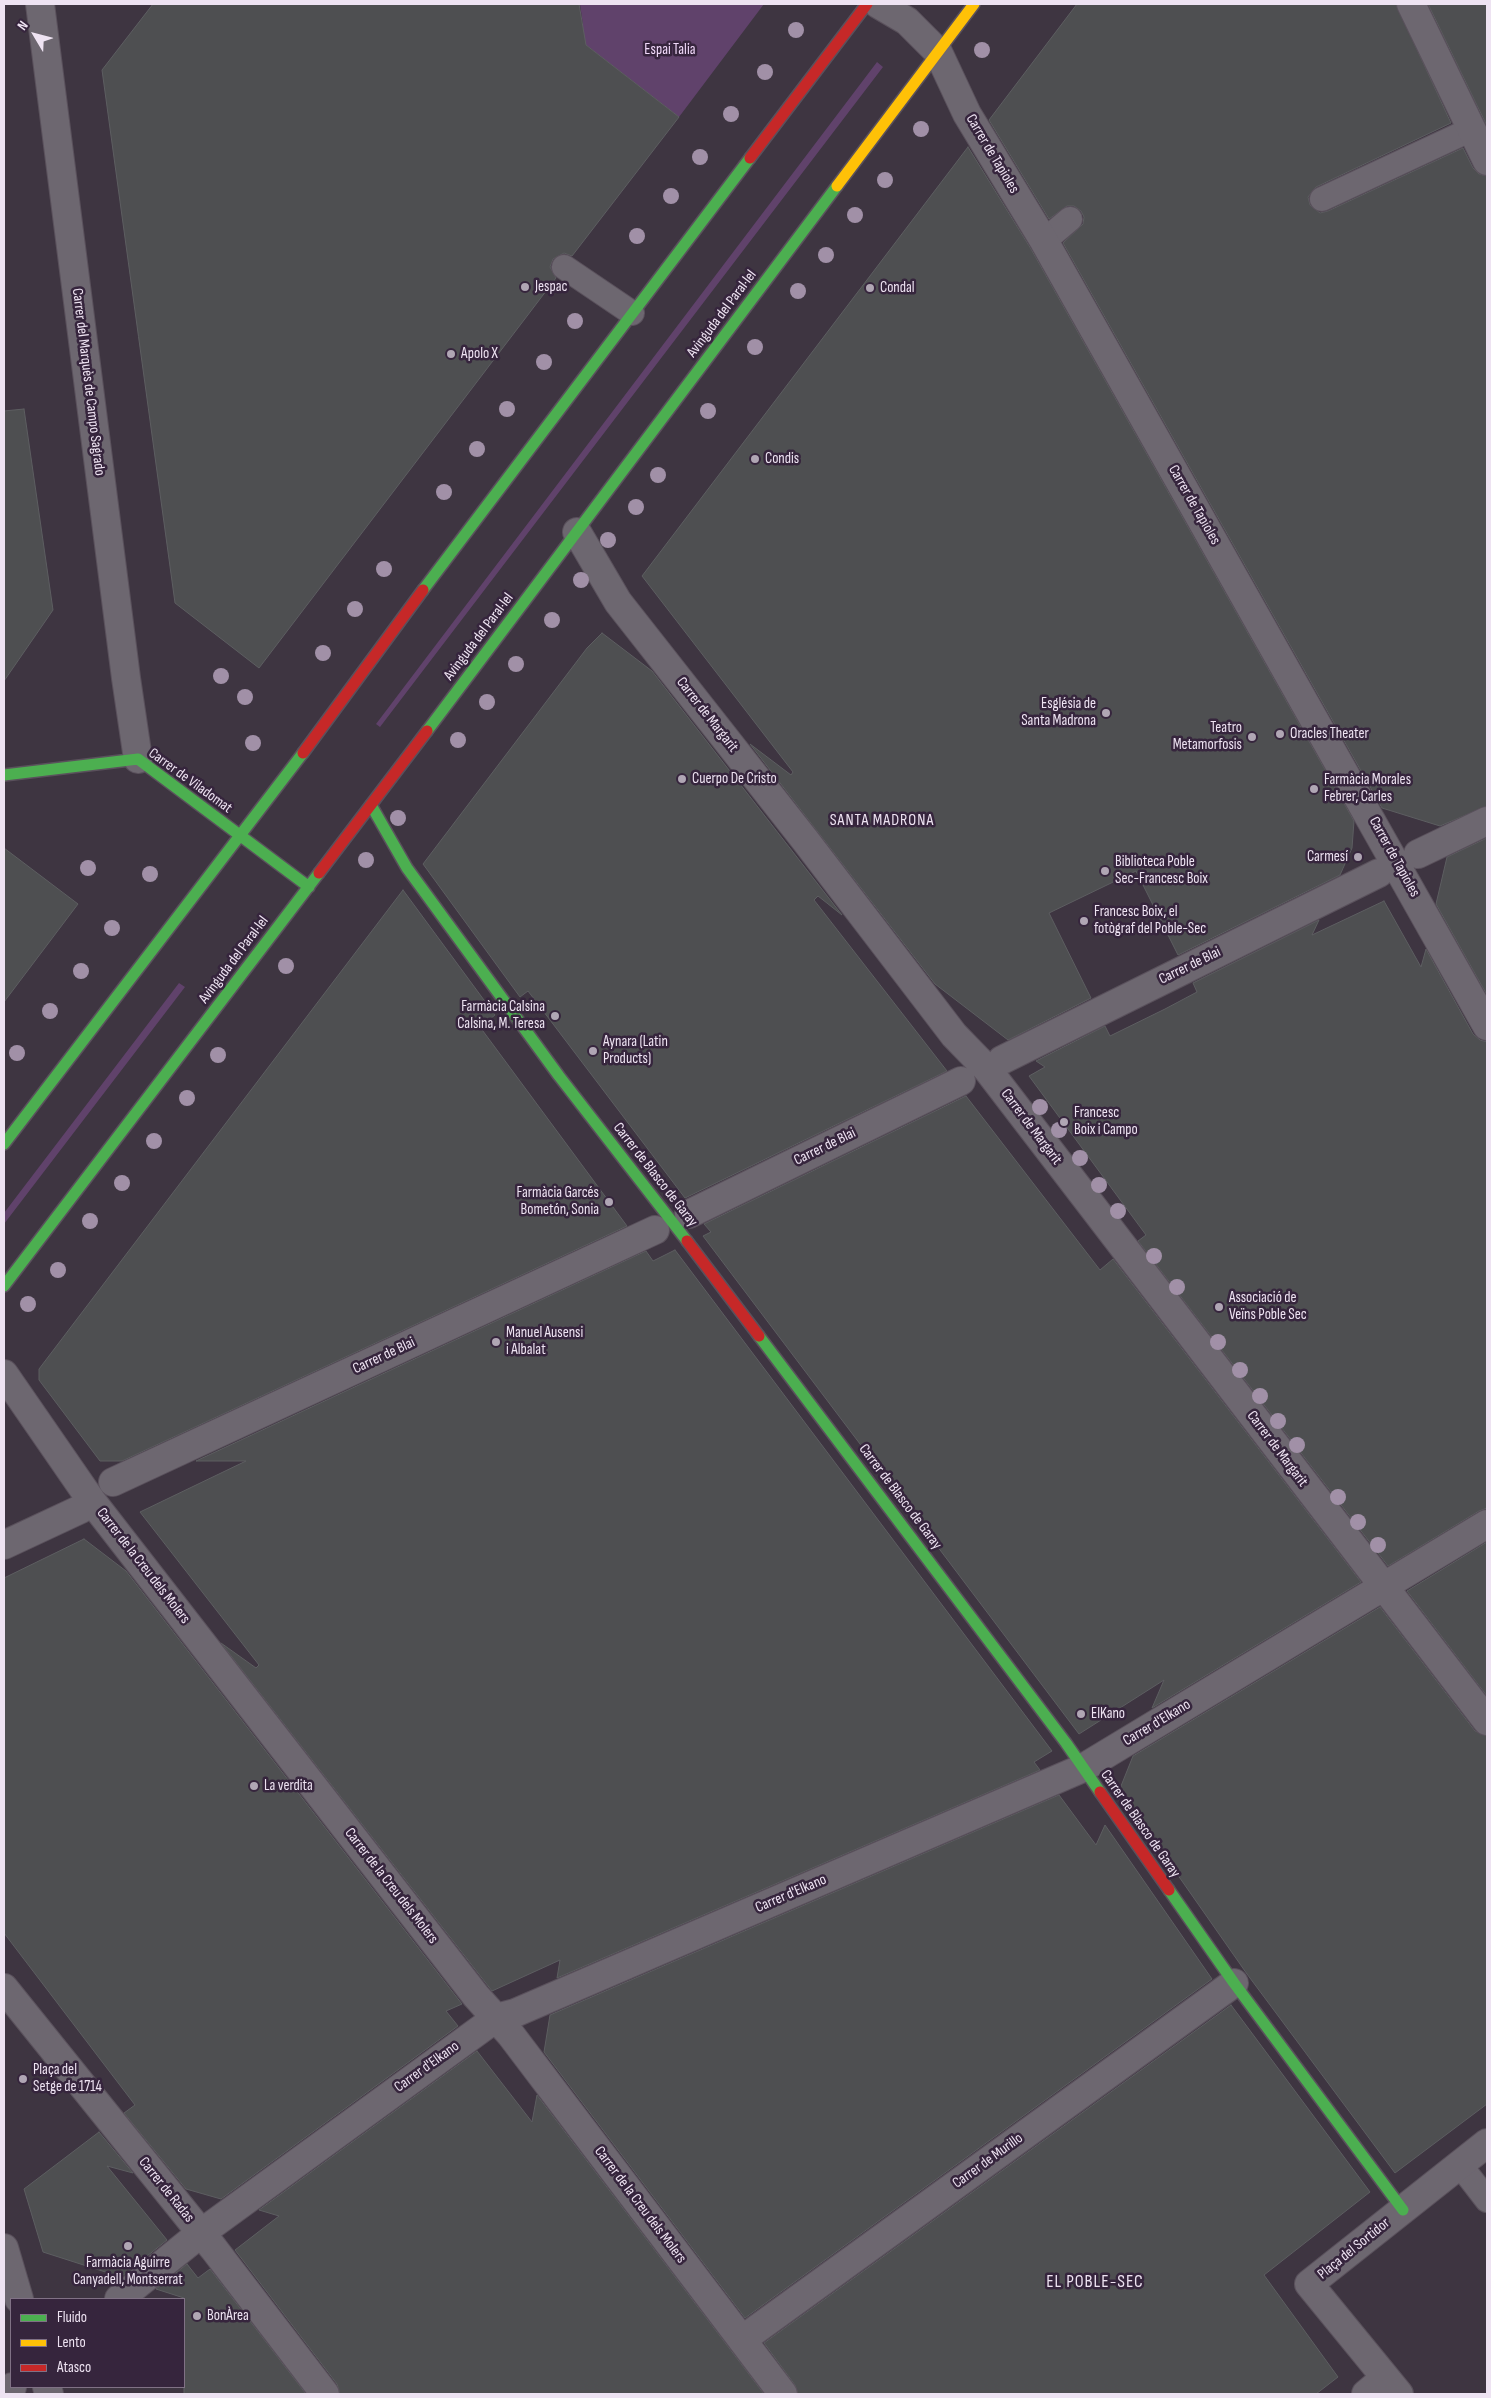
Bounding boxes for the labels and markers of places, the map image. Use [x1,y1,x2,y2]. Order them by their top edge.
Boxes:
place label: Jespac [535,278,567,296]
place label: Condal [880,279,915,297]
marker: Jespac [519,281,531,293]
marker: Condal [864,282,876,294]
place label: Apolo X [461,345,498,363]
marker: Apolo X [445,348,457,360]
place label: Condis [765,450,799,468]
marker: Condis [749,453,761,465]
place label: Església de Santa Madrona [1021,695,1096,730]
marker: Església de Santa Madrona [1100,707,1112,719]
place label: Teatro Metamorfosis [1173,719,1242,754]
place label: Oracles Theater [1290,725,1369,743]
marker: Oracles Theater [1274,728,1286,740]
marker: Teatro Metamorfosis [1246,731,1258,743]
place label: Cuerpo De Cristo [692,770,777,788]
place label: Farmàcia Morales Febrer, Carles [1324,771,1411,806]
marker: Cuerpo De Cristo [676,773,688,785]
marker: Farmàcia Morales Febrer, Carles [1308,783,1320,795]
place label: Carmesí [1307,848,1348,866]
marker: Carmesí [1352,851,1364,863]
place label: Biblioteca Poble Sec-Francesc Boix [1115,853,1208,888]
marker: Biblioteca Poble Sec-Francesc Boix [1099,865,1111,877]
place label: Francesc Boix, el fotògraf del Poble-Sec [1094,903,1206,938]
marker: Francesc Boix, el fotògraf del Poble-Sec [1078,915,1090,927]
place label: Farmàcia Calsina Calsina, M. Teresa [457,998,545,1033]
marker: Farmàcia Calsina Calsina, M. Teresa [549,1010,561,1022]
place label: Aynara (Latin Products) [603,1033,668,1068]
marker: Aynara (Latin Products) [587,1045,599,1057]
place label: Francesc Boix i Campo [1074,1104,1138,1139]
marker: Francesc Boix i Campo [1058,1116,1070,1128]
place label: Farmàcia Garcés Bometón, Sonia [517,1184,599,1219]
marker: Farmàcia Garcés Bometón, Sonia [603,1196,615,1208]
place label: Associació de Veïns Poble Sec [1229,1289,1307,1324]
marker: Associació de Veïns Poble Sec [1213,1301,1225,1313]
place label: Manuel Ausensi i Albalat [506,1324,583,1359]
marker: Manuel Ausensi i Albalat [490,1336,502,1348]
place label: ElKano [1091,1705,1125,1723]
marker: ElKano [1075,1708,1087,1720]
place label: La verdita [264,1777,313,1795]
marker: La verdita [248,1780,260,1792]
place label: Plaça del Setge de 1714 [33,2061,102,2096]
marker: Plaça del Setge de 1714 [17,2073,29,2085]
marker: Farmàcia Aguirre Canyadell, Montserrat [122,2240,134,2252]
place label: Farmàcia Aguirre Canyadell, Montserrat [73,2254,183,2289]
place label: BonÀrea [207,2307,249,2325]
marker: BonÀrea [191,2310,203,2322]

